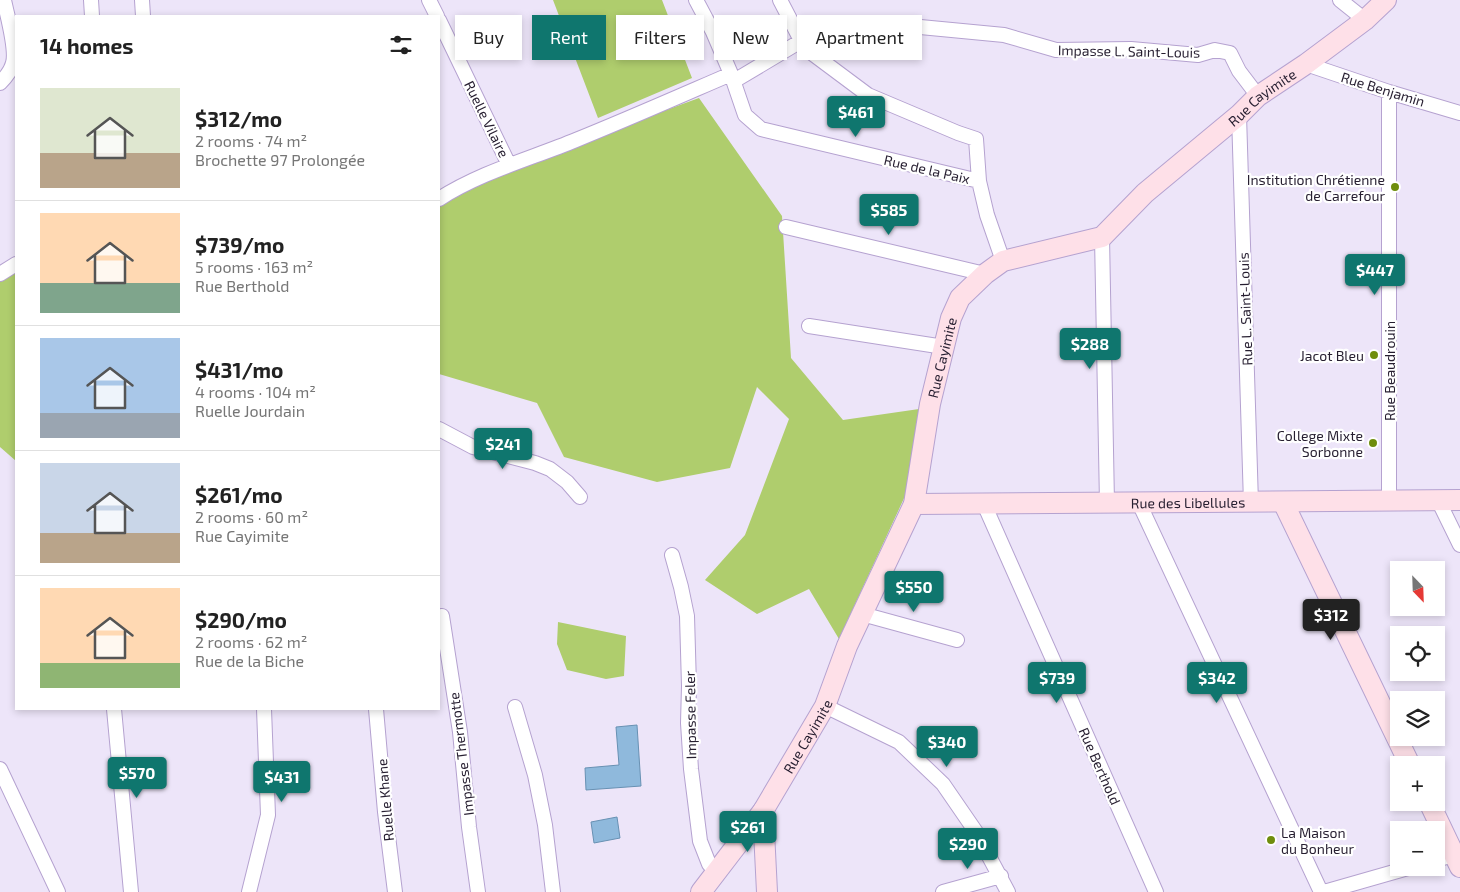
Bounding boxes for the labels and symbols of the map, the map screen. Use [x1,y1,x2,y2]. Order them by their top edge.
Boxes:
street label: Impasse L. Saint-Louis [1058,41,1200,61]
street label: Rue Cayimite [1224,65,1299,129]
street label: Rue Benjamin [1339,68,1427,110]
street label: Ruelle Vilaire [461,78,513,160]
pin: $461 [826,96,886,138]
street label: Rue de la Paix [882,151,972,187]
place label: Institution Chrétienne de Carrefour [1247,171,1385,204]
marker: Institution Chrétienne de Carrefour [1389,181,1401,193]
pin: $585 [859,194,919,236]
street label: Rue L. Saint-Louis [1235,252,1255,366]
pin: $447 [1345,254,1405,296]
street label: Rue Cayimite [923,315,959,400]
street label: Rue Beaudrouin [1381,321,1398,421]
pin: $288 [1060,328,1120,370]
place label: Jacot Bleu [1300,347,1364,364]
marker: Jacot Bleu [1368,349,1380,361]
place label: College Mixte Sorbonne [1277,427,1363,460]
pin: $241 [473,428,533,470]
marker: College Mixte Sorbonne [1367,437,1379,449]
street label: Rue des Libellules [1131,493,1245,511]
north arrow [1390,561,1445,616]
pin: $550 [884,570,944,613]
pin: $312 [1301,598,1361,641]
pin: $739 [1027,662,1087,704]
pin: $342 [1187,662,1247,704]
street label: Impasse Feler [681,670,699,760]
street label: Impasse Thermotte [445,691,477,817]
street label: Rue Cayimite [779,697,835,776]
street label: Rue Berthold [1075,725,1125,807]
pin: $340 [917,726,977,768]
pin: $570 [107,756,167,799]
street label: Ruelle Khane [373,758,397,842]
pin: $431 [252,760,312,803]
pin: $261 [718,810,778,853]
place label: La Maison du Bonheur [1281,824,1355,857]
pin: $290 [938,828,998,870]
marker: La Maison du Bonheur [1265,834,1277,846]

